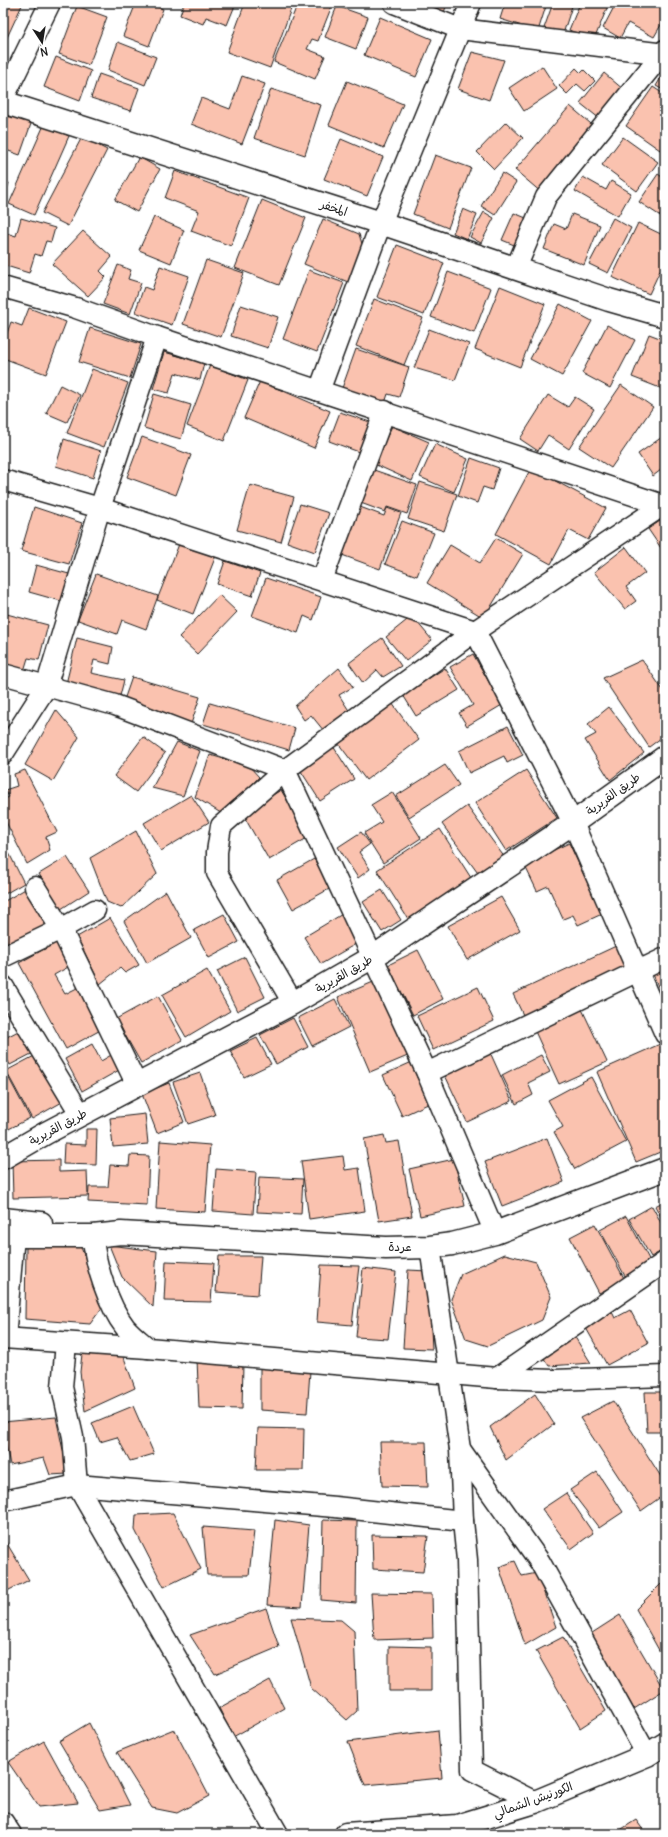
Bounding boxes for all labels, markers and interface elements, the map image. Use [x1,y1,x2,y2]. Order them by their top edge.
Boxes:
north arrow [22,22,62,62]
text: N [39,44,49,59]
street label: المخفر [318,196,350,219]
street label: طريق القريرية [583,769,643,818]
street label: طريق القريرية [313,951,375,996]
street label: طريق القريرية [26,1105,89,1148]
street label: عردة [388,1239,412,1254]
street label: الكورنيش الشمالي [491,1778,576,1825]

